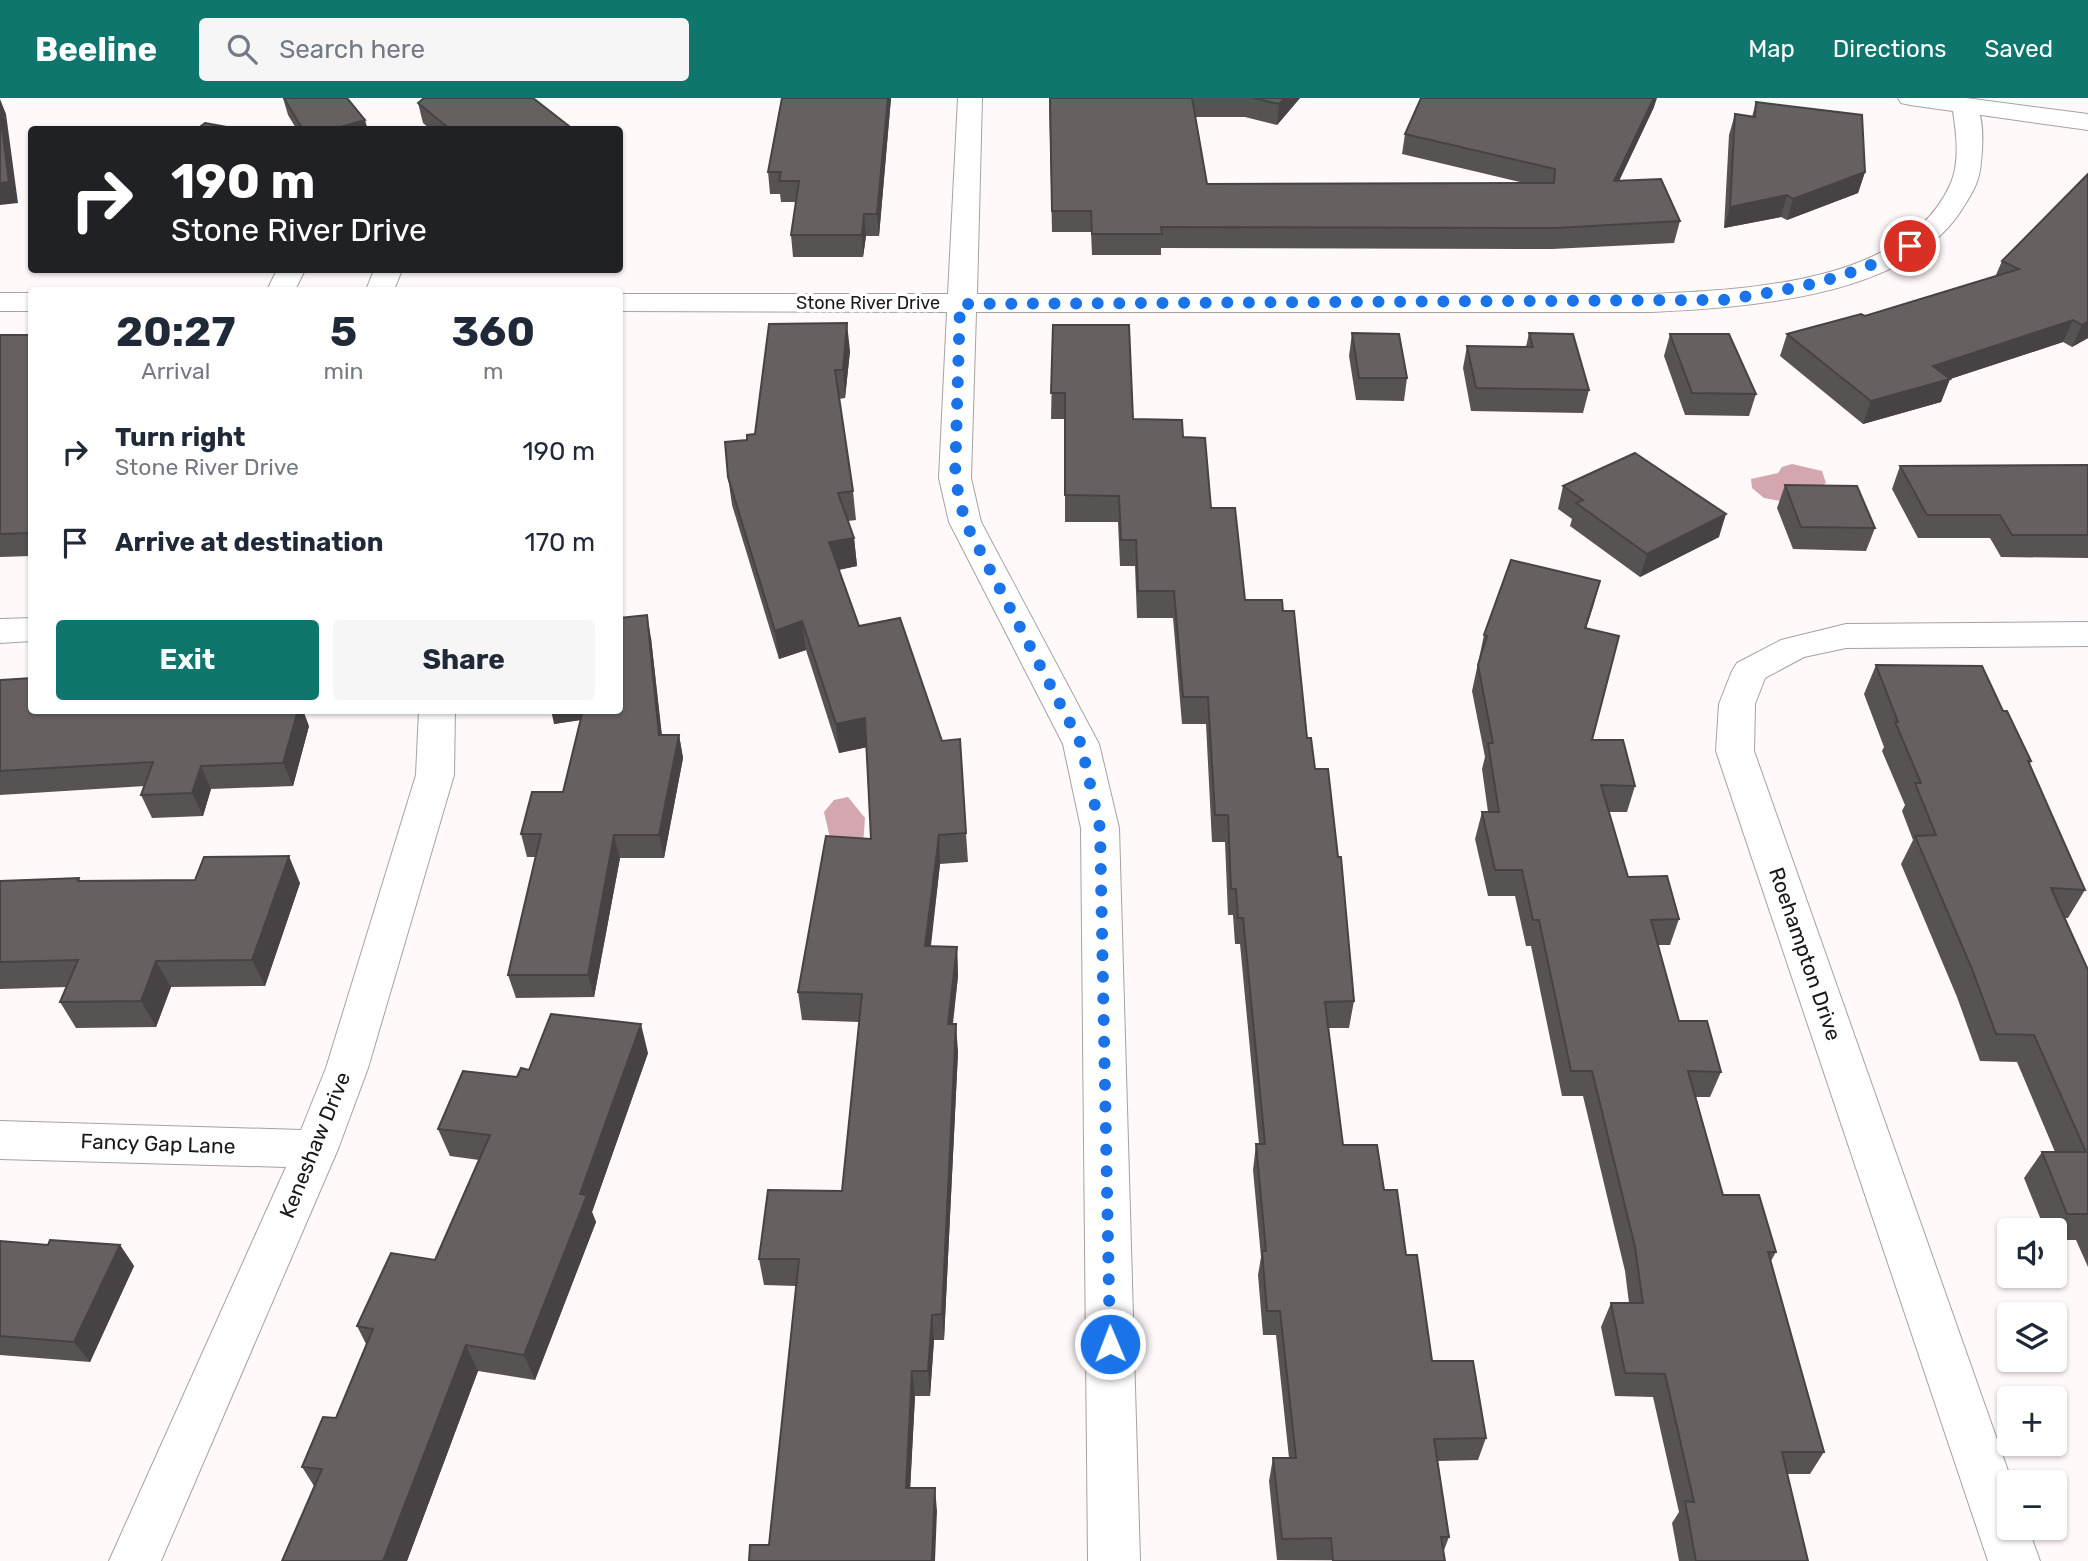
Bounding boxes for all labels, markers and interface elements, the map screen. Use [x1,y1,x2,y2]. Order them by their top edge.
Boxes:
search box [199,18,689,81]
text: Beeline [35,30,157,69]
icon: search [223,30,261,68]
text: Search here [279,34,425,65]
text: Map [1748,35,1795,63]
text: Directions [1833,35,1946,63]
text: Saved [1984,35,2053,63]
text: 190 m [171,152,315,210]
icon: right [56,154,147,245]
text: Stone River Drive [171,211,427,249]
pin [1880,216,1940,276]
icon: arrive [1891,227,1929,265]
street label: Stone River Drive [796,292,940,314]
text: 20:27 [116,307,235,357]
text: 5 [330,307,357,357]
text: 360 [451,307,535,357]
text: Arrival [141,357,210,385]
text: min [323,357,363,385]
text: m [483,357,503,385]
text: Turn right [115,422,245,453]
icon: right [56,433,94,471]
text: 190 m [522,436,595,467]
text: Stone River Drive [115,453,299,481]
icon: arrive [56,524,94,562]
text: Arrive at destination [115,527,383,558]
text: 170 m [525,527,595,558]
button: Exit [56,620,319,700]
button: Share [333,620,595,700]
street label: Roehampton Drive [1764,864,1847,1044]
street label: Keneshaw Drive [274,1068,355,1222]
street label: Fancy Gap Lane [80,1128,236,1159]
map controls [1997,1218,2067,1540]
button: sound [1997,1218,2067,1288]
button: layers [1997,1302,2067,1372]
position arrow [1073,1307,1147,1381]
button: + [1997,1386,2067,1456]
button: − [1997,1470,2067,1540]

